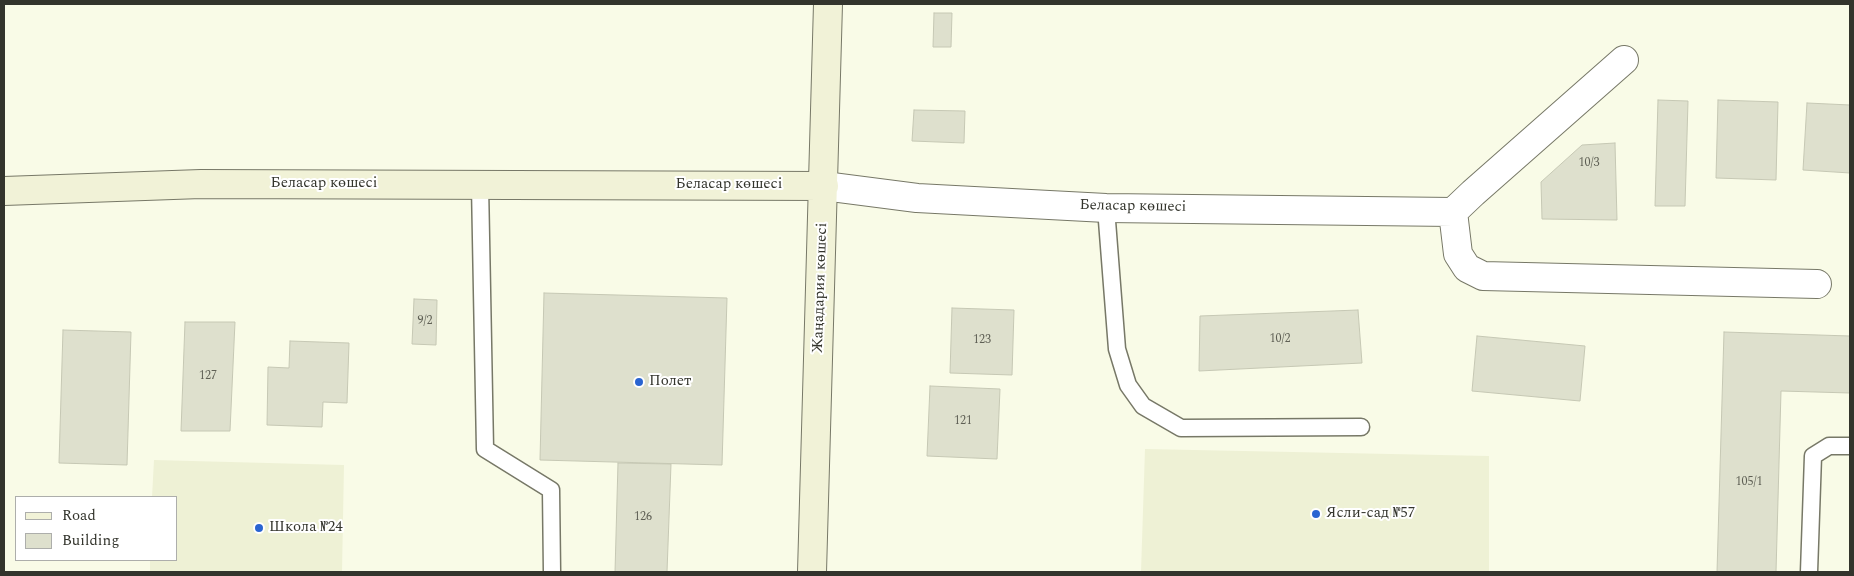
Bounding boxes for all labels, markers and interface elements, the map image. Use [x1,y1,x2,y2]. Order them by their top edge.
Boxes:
house number: 10/3 [1579,157,1599,171]
street label: Беласар көшесі [271,175,377,193]
street label: Беласар көшесі [676,176,782,194]
street label: Беласар көшесі [1079,197,1187,217]
street label: Жаңадария көшесі [810,222,832,354]
house number: 9/2 [418,315,432,329]
house number: 10/2 [1270,333,1290,347]
house number: 123 [973,334,991,348]
house number: 127 [199,370,217,384]
place label: Полет [649,373,691,391]
marker: Полет [633,376,645,388]
house number: 121 [954,415,972,429]
house number: 105/1 [1736,476,1762,490]
legend [15,496,178,561]
text: Road [62,504,96,527]
place label: Ясли-сад №57 [1326,505,1415,523]
marker: Ясли-сад №57 [1310,508,1322,520]
house number: 126 [634,511,652,525]
place label: Школа №24 [269,519,343,537]
marker: Школа №24 [253,522,265,534]
text: Building [62,529,119,552]

